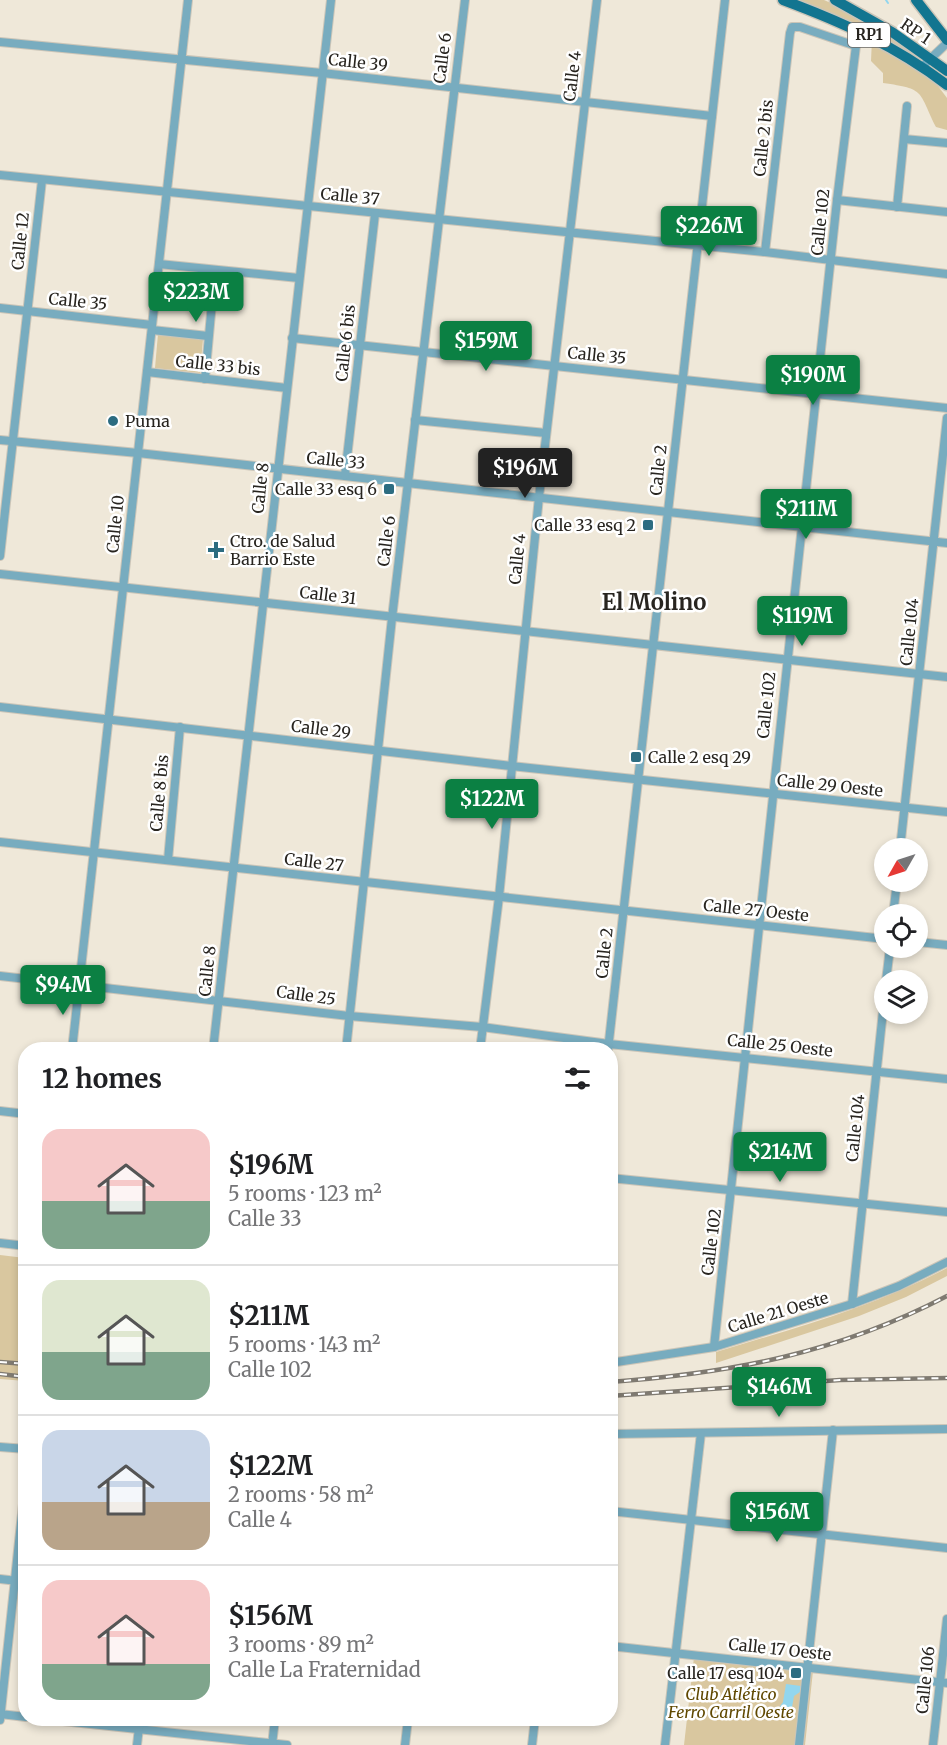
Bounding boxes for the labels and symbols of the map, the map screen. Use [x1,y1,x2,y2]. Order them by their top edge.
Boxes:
street label: RP 1 [897,14,935,48]
road number: RP1 [848,23,890,47]
street label: Calle 6 [429,31,455,85]
street label: Calle 39 [327,49,389,75]
street label: Calle 4 [559,49,585,103]
street label: Calle 2 bis [749,98,777,177]
street label: Calle 37 [320,183,380,209]
street label: Calle 102 [807,188,833,256]
pin: $226M [667,206,751,257]
street label: Calle 12 [7,211,33,271]
pin: $223M [154,272,238,323]
street label: Calle 35 [48,288,108,314]
street label: Calle 6 bis [331,303,359,382]
pin: $159M [444,321,528,372]
street label: Calle 35 [567,342,627,368]
street label: Calle 33 bis [175,351,262,379]
pin: $190M [771,355,855,406]
place label: Puma [125,411,170,431]
marker: Puma [106,414,120,428]
street label: Calle 2 [645,444,671,496]
street label: Calle 33 [306,447,366,473]
pin: $196M [483,448,567,499]
street label: Calle 8 [247,462,273,514]
place label: Calle 33 esq 6 [275,479,377,499]
marker: Calle 33 esq 6 [382,482,396,496]
pin: $211M [764,489,848,540]
street label: Calle 10 [102,494,128,554]
street label: Calle 6 [373,514,399,568]
place label: Calle 33 esq 2 [534,515,636,535]
marker: Calle 33 esq 2 [641,518,655,532]
place label: Ctro. de Salud Barrio Este [230,531,335,569]
street label: Calle 4 [504,532,530,585]
marker: Ctro. de Salud Barrio Este [207,541,225,559]
street label: Calle 31 [298,582,358,608]
district label: El Molino [602,588,706,616]
pin: $119M [760,596,844,647]
street label: Calle 104 [896,597,923,667]
street label: Calle 102 [753,671,779,739]
street label: Calle 29 [290,715,352,743]
place label: Calle 2 esq 29 [648,747,751,767]
marker: Calle 2 esq 29 [629,750,643,764]
street label: Calle 8 bis [146,754,172,832]
street label: Calle 29 Oeste [776,769,884,801]
pin: $122M [450,779,534,830]
north arrow [874,838,928,892]
street label: Calle 27 [283,848,345,876]
street label: Calle 27 Oeste [702,895,810,925]
street label: Calle 2 [591,927,617,979]
street label: Calle 8 [194,945,220,997]
pin: $94M [27,965,99,1016]
street label: Calle 25 [275,981,337,1009]
street label: Calle 25 Oeste [726,1030,834,1060]
street label: Calle 104 [842,1093,869,1163]
pin: $214M [738,1132,822,1183]
street label: Calle 102 [697,1207,725,1277]
street label: Calle 21 Oeste [725,1287,831,1337]
pin: $146M [737,1367,821,1418]
pin: $156M [735,1492,819,1543]
street label: Calle 17 Oeste [728,1634,832,1664]
street label: Calle 106 [912,1645,939,1715]
place label: Calle 17 esq 104 [667,1663,784,1683]
marker: Calle 17 esq 104 [789,1666,803,1680]
park label: Club Atlético Ferro Carril Oeste [667,1684,794,1722]

